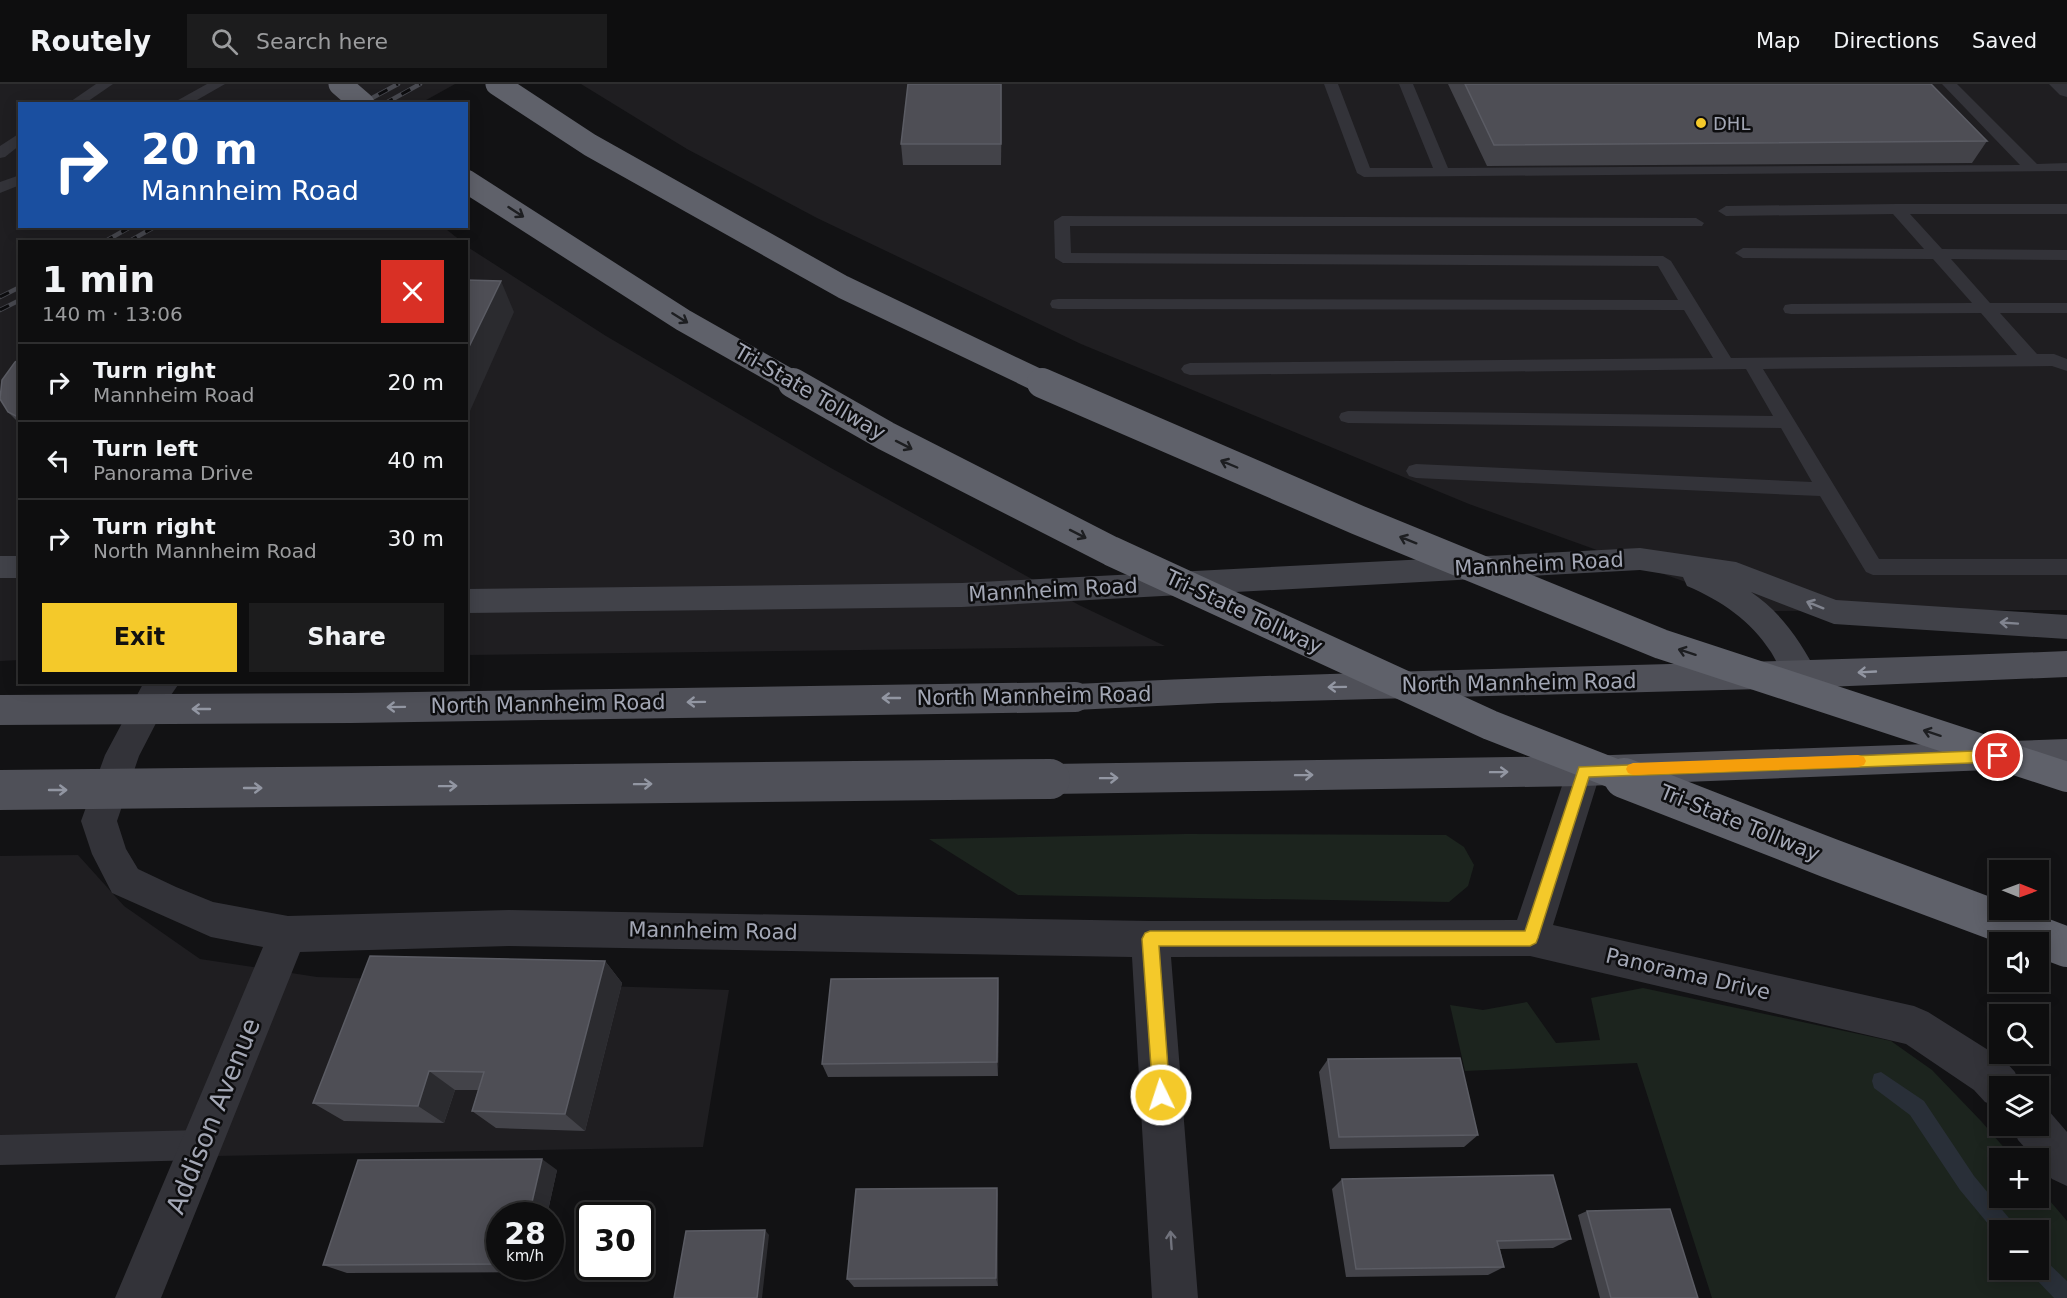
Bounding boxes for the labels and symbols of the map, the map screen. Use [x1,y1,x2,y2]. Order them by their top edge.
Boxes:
place label: DHL [1713,113,1750,134]
marker: DHL [1694,116,1708,130]
one-way arrow [507,207,524,219]
one-way arrow [671,312,688,324]
street label: Tri-State Tollway [729,339,890,445]
one-way arrow [895,440,913,451]
one-way arrow [1220,458,1238,470]
one-way arrow [1068,529,1086,540]
one-way arrow [1400,534,1418,545]
street label: Mannheim Road [1454,548,1624,580]
street label: Tri-State Tollway [1161,565,1326,659]
street label: Mannheim Road [968,574,1138,606]
one-way arrow [1807,598,1825,609]
one-way arrow [1999,618,2019,629]
one-way arrow [1678,646,1696,657]
one-way arrow [1858,667,1878,678]
street label: North Mannheim Road [1401,669,1637,697]
street label: North Mannheim Road [916,682,1152,710]
one-way arrow [1327,682,1347,693]
street label: North Mannheim Road [430,690,666,718]
one-way arrow [881,692,901,704]
one-way arrow [686,696,706,707]
one-way arrow [386,701,406,713]
one-way arrow [191,703,211,715]
one-way arrow [1923,727,1942,738]
pin [1972,730,2023,781]
one-way arrow [1488,766,1508,778]
one-way arrow [1293,770,1313,781]
one-way arrow [1098,773,1118,784]
one-way arrow [633,778,653,790]
one-way arrow [438,780,458,792]
street label: Tri-State Tollway [1656,780,1823,866]
one-way arrow [243,782,263,794]
one-way arrow [48,784,68,796]
north arrow [1989,860,2049,920]
street label: Mannheim Road [628,918,798,944]
street label: Panorama Drive [1603,943,1773,1005]
street label: Addison Avenue [160,1014,266,1218]
position arrow [1129,1063,1193,1127]
speed limit sign: 30 [576,1202,654,1280]
one-way arrow [1165,1230,1176,1250]

